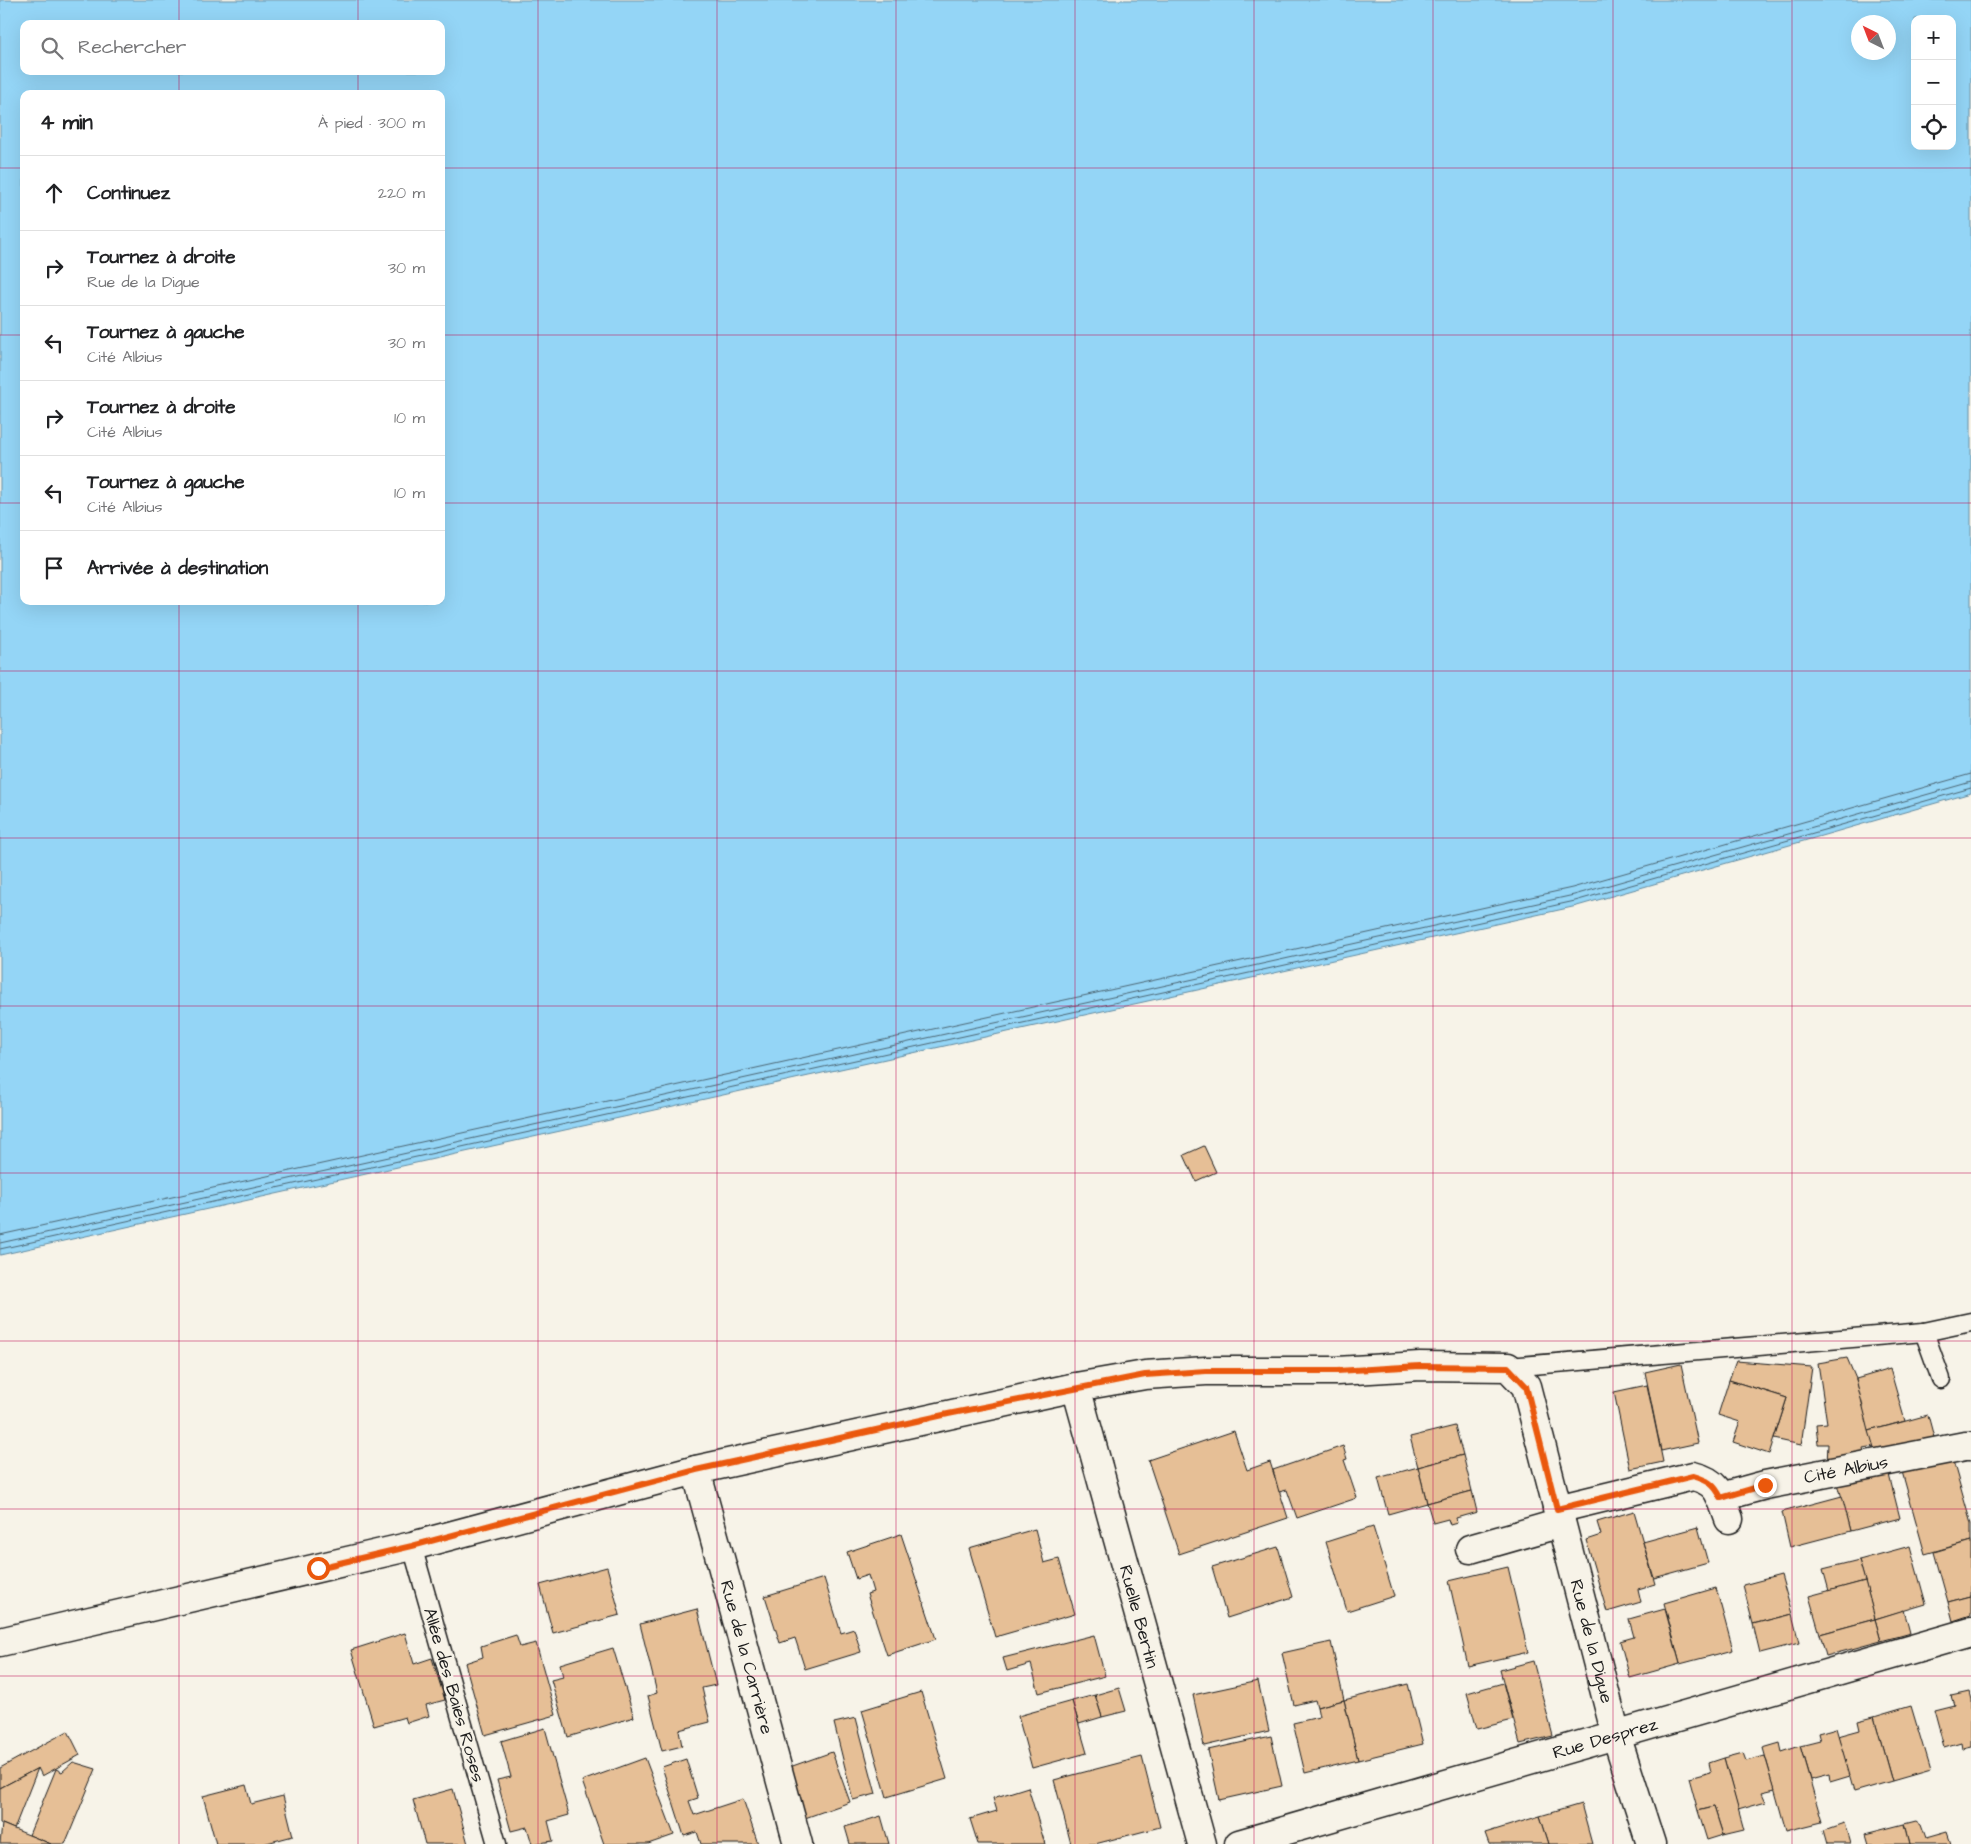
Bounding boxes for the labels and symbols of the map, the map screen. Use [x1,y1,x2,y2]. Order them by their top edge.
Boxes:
north arrow [1851,15,1896,60]
street label: Cité Albius [1802,1449,1890,1490]
route end [1754,1474,1777,1497]
route start [307,1557,330,1580]
street label: Ruelle Bertin [1113,1562,1165,1671]
street label: Rue de la Carrière [714,1577,780,1737]
street label: Rue de la Digue [1564,1577,1620,1706]
street label: Allée des Baies Roses [417,1605,491,1785]
street label: Rue Desprez [1550,1711,1660,1765]

